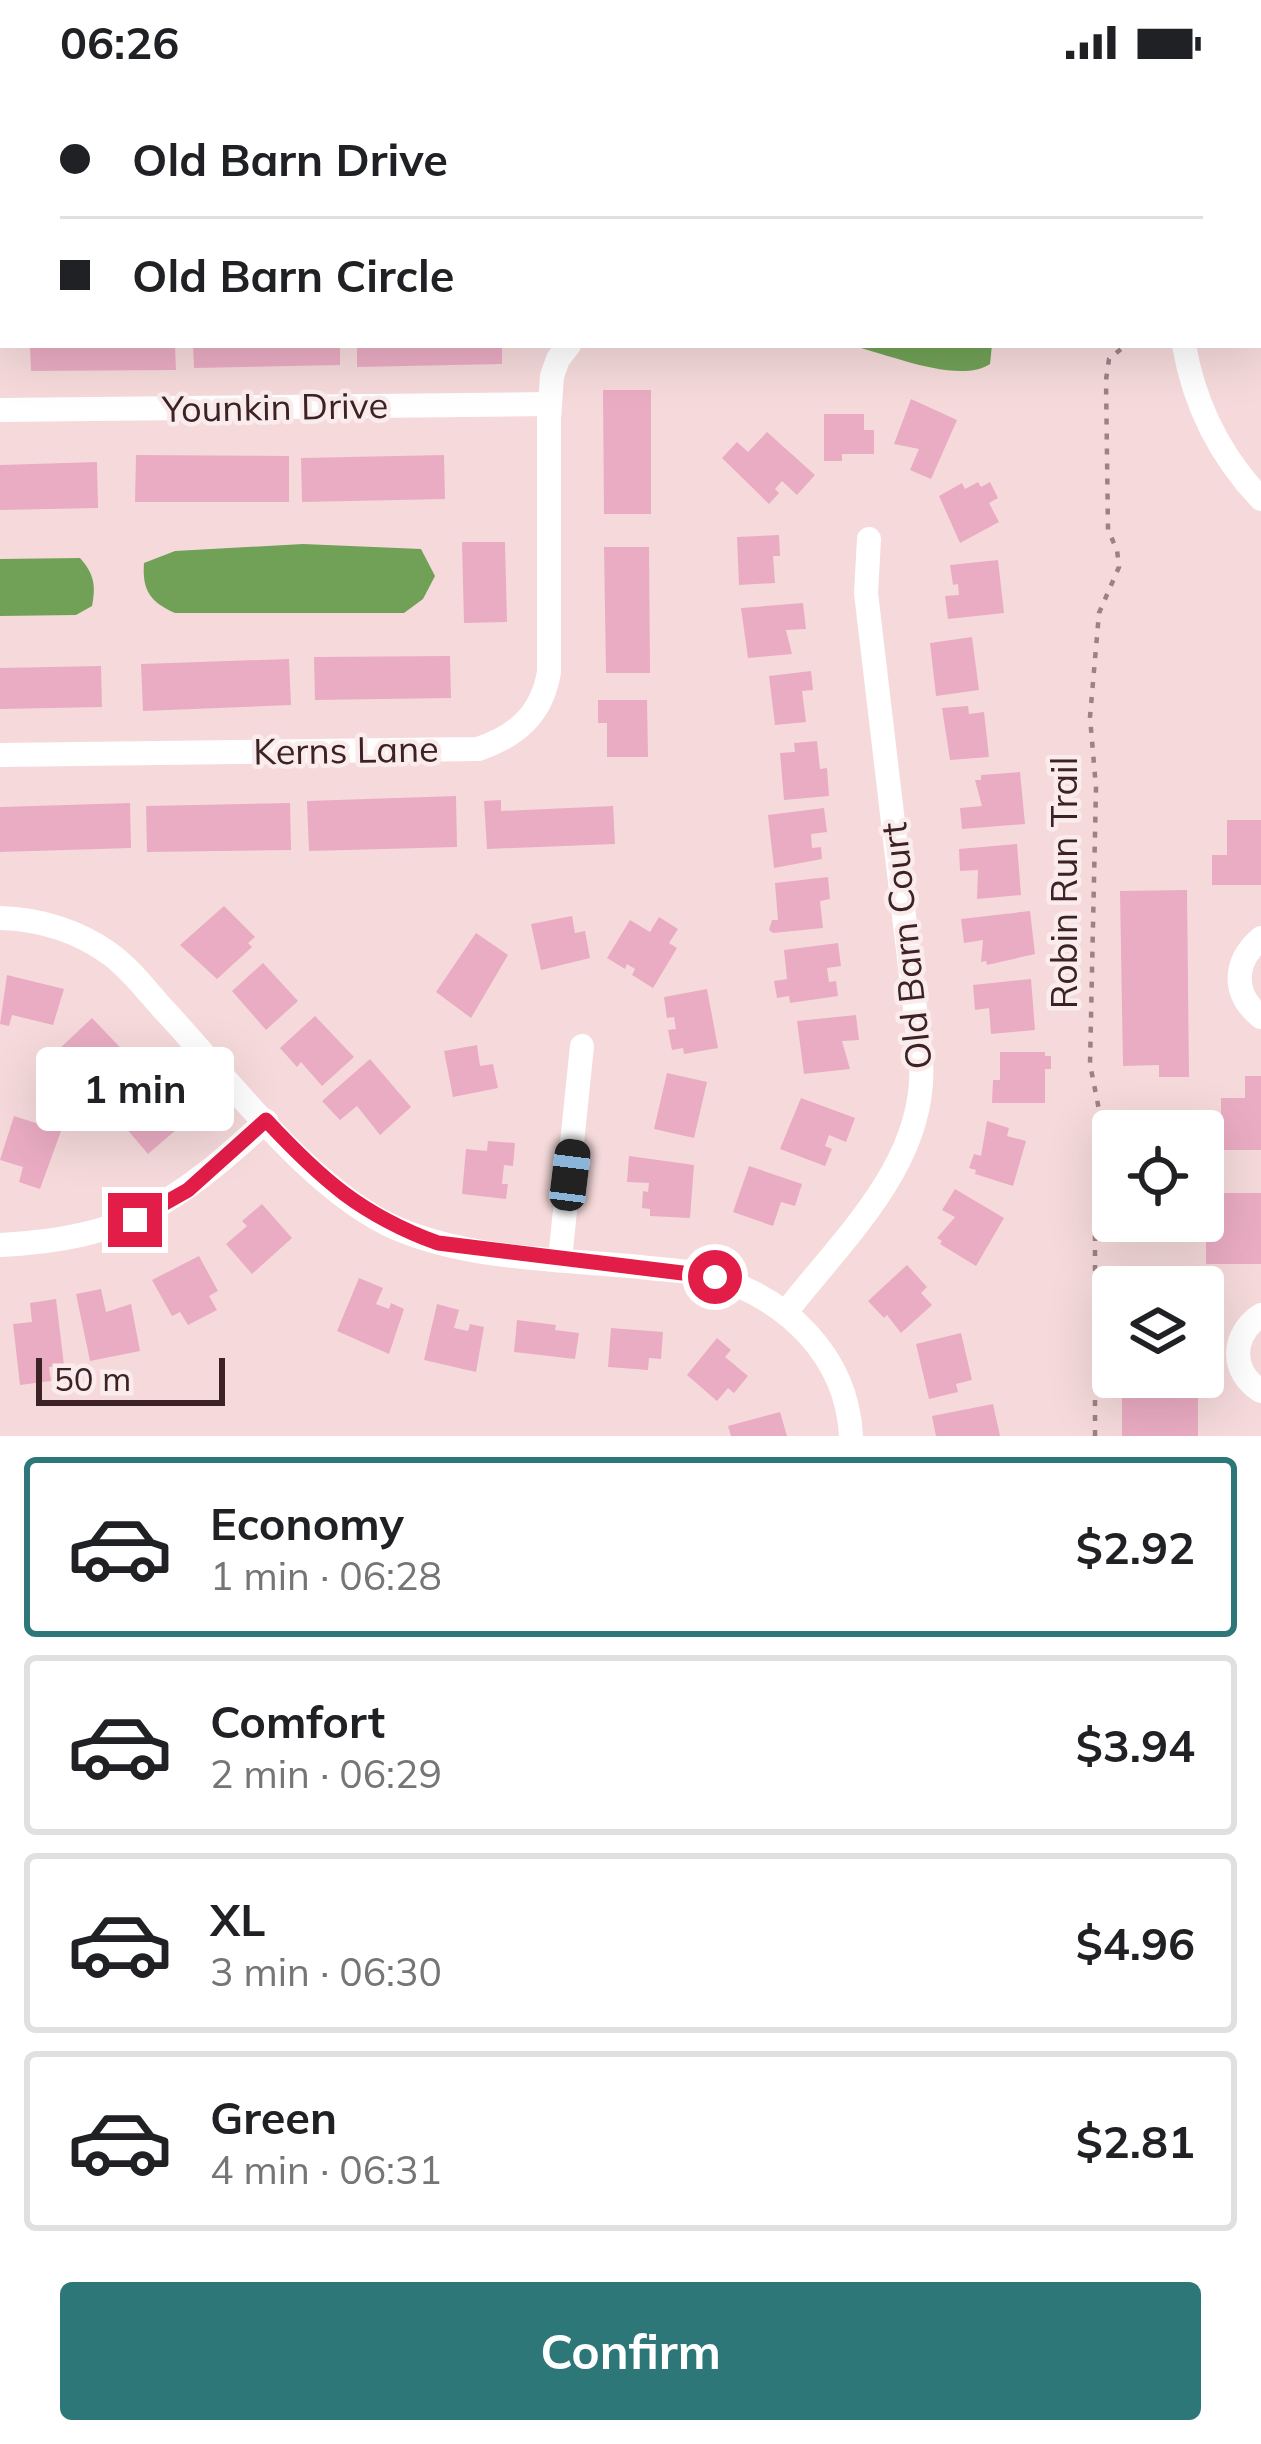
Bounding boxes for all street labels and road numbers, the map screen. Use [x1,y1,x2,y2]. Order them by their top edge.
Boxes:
street label: Younkin Drive [161,382,388,431]
street label: Kerns Lane [253,725,439,774]
street label: Robin Run Trail [1041,757,1086,1009]
street label: Old Barn Court [870,820,941,1072]

